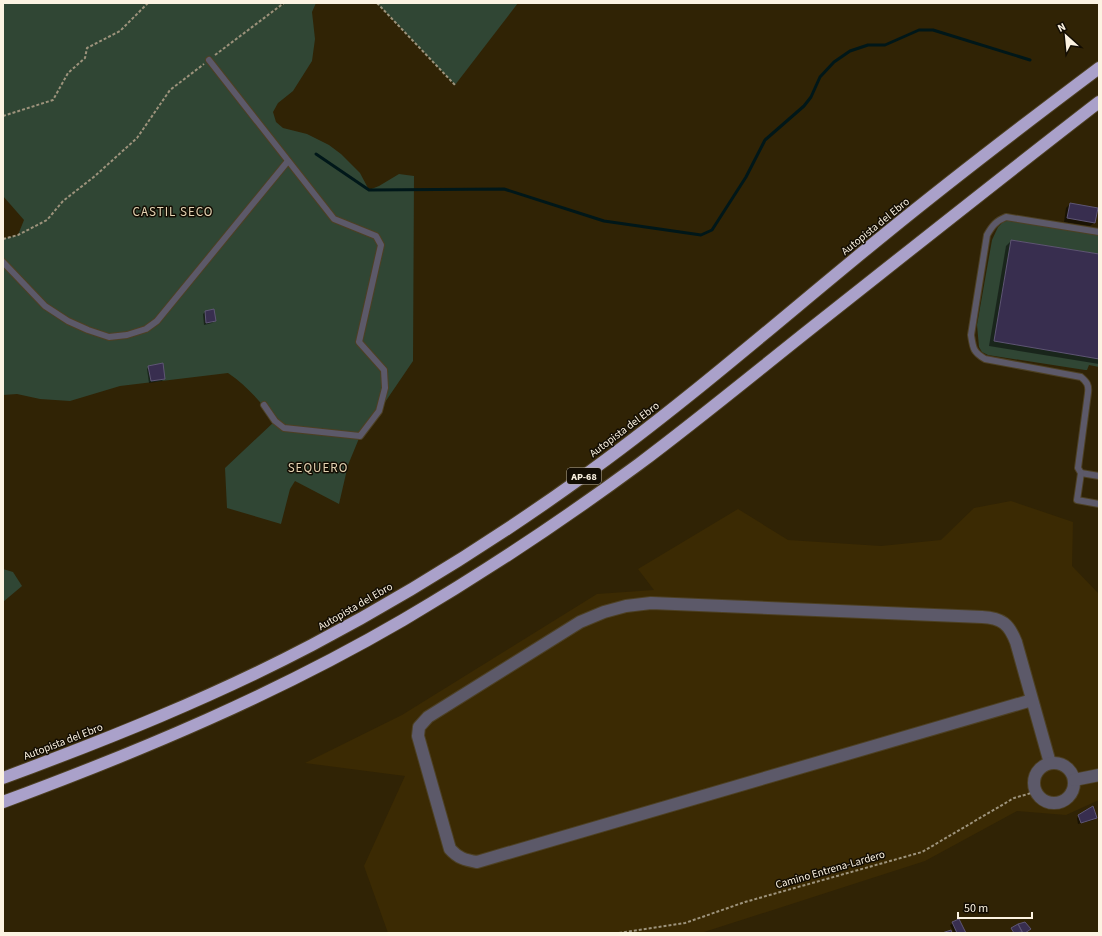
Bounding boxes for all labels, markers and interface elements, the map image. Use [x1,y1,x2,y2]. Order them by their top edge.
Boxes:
north arrow [1046,16,1086,56]
text: N [1055,19,1068,36]
street label: Autopista del Ebro [838,194,913,259]
district label: CASTIL SECO [133,203,213,221]
street label: Autopista del Ebro [586,398,662,461]
district label: SEQUERO [288,459,348,477]
road number: AP-68 [567,468,601,484]
street label: Autopista del Ebro [315,579,395,634]
street label: Autopista del Ebro [21,719,105,764]
street label: Camino Entrena-Lardero [774,847,887,892]
scale bar [958,894,1032,920]
text: 50 m [964,900,988,917]

